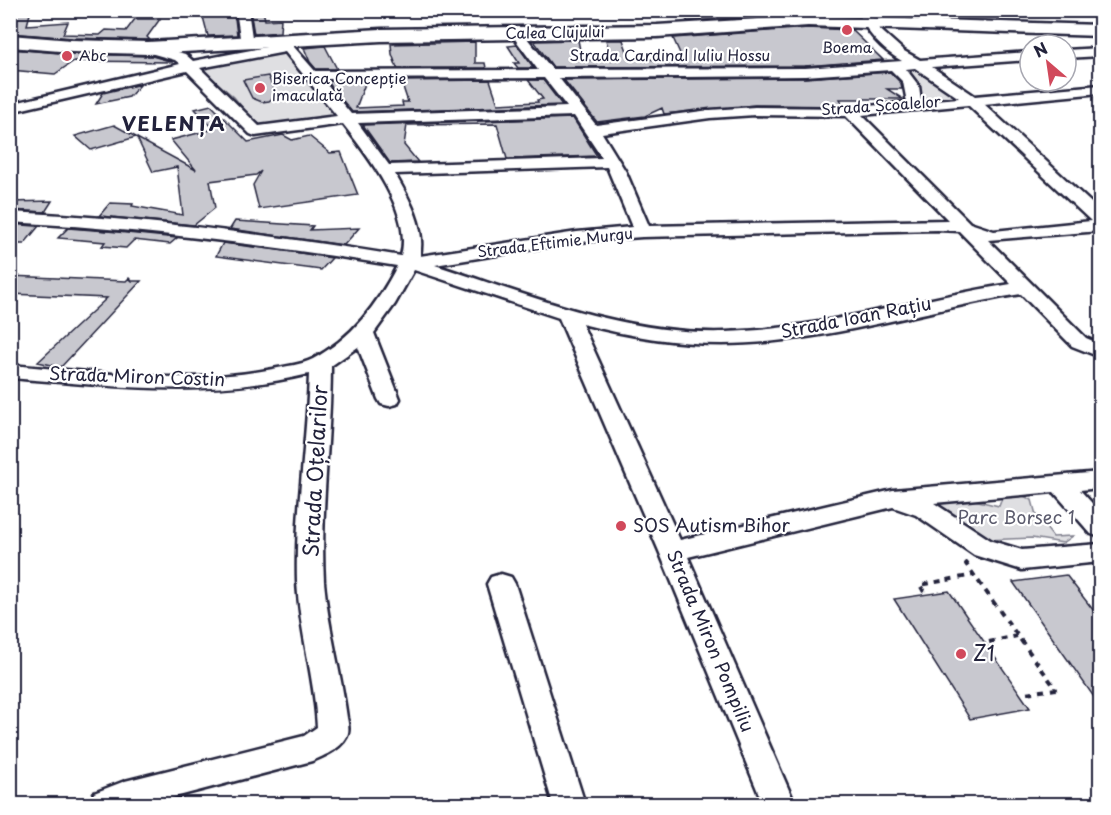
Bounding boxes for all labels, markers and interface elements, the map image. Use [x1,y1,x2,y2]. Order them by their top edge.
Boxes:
street label: Calea Clujului [505,19,605,44]
marker: Boema [840,23,854,37]
north arrow [1018,33,1078,93]
place label: Boema [822,35,873,58]
text: N [1029,35,1052,63]
place label: Abc [79,43,106,66]
street label: Strada Cardinal Iuliu Hossu [570,43,770,66]
marker: Abc [60,49,74,63]
place label: Biserica Concepție imaculată [272,66,406,106]
marker: Biserica Concepție imaculată [253,81,267,95]
street label: Strada Școalelor [820,89,941,120]
district label: VELENȚA [122,108,226,138]
street label: Strada Eftimie Murgu [476,221,634,262]
street label: Strada Ioan Rațiu [778,289,933,344]
street label: Strada Miron Costin [49,359,226,392]
street label: Strada Oțelarilor [294,384,335,558]
park label: Parc Borsec 1 [957,503,1075,530]
place label: SOS Autism Bihor [633,511,790,538]
marker: SOS Autism Bihor [614,519,628,533]
street label: Strada Miron Pompiliu [661,545,762,736]
place label: Z1 [973,636,995,668]
marker: Z1 [954,647,968,661]

